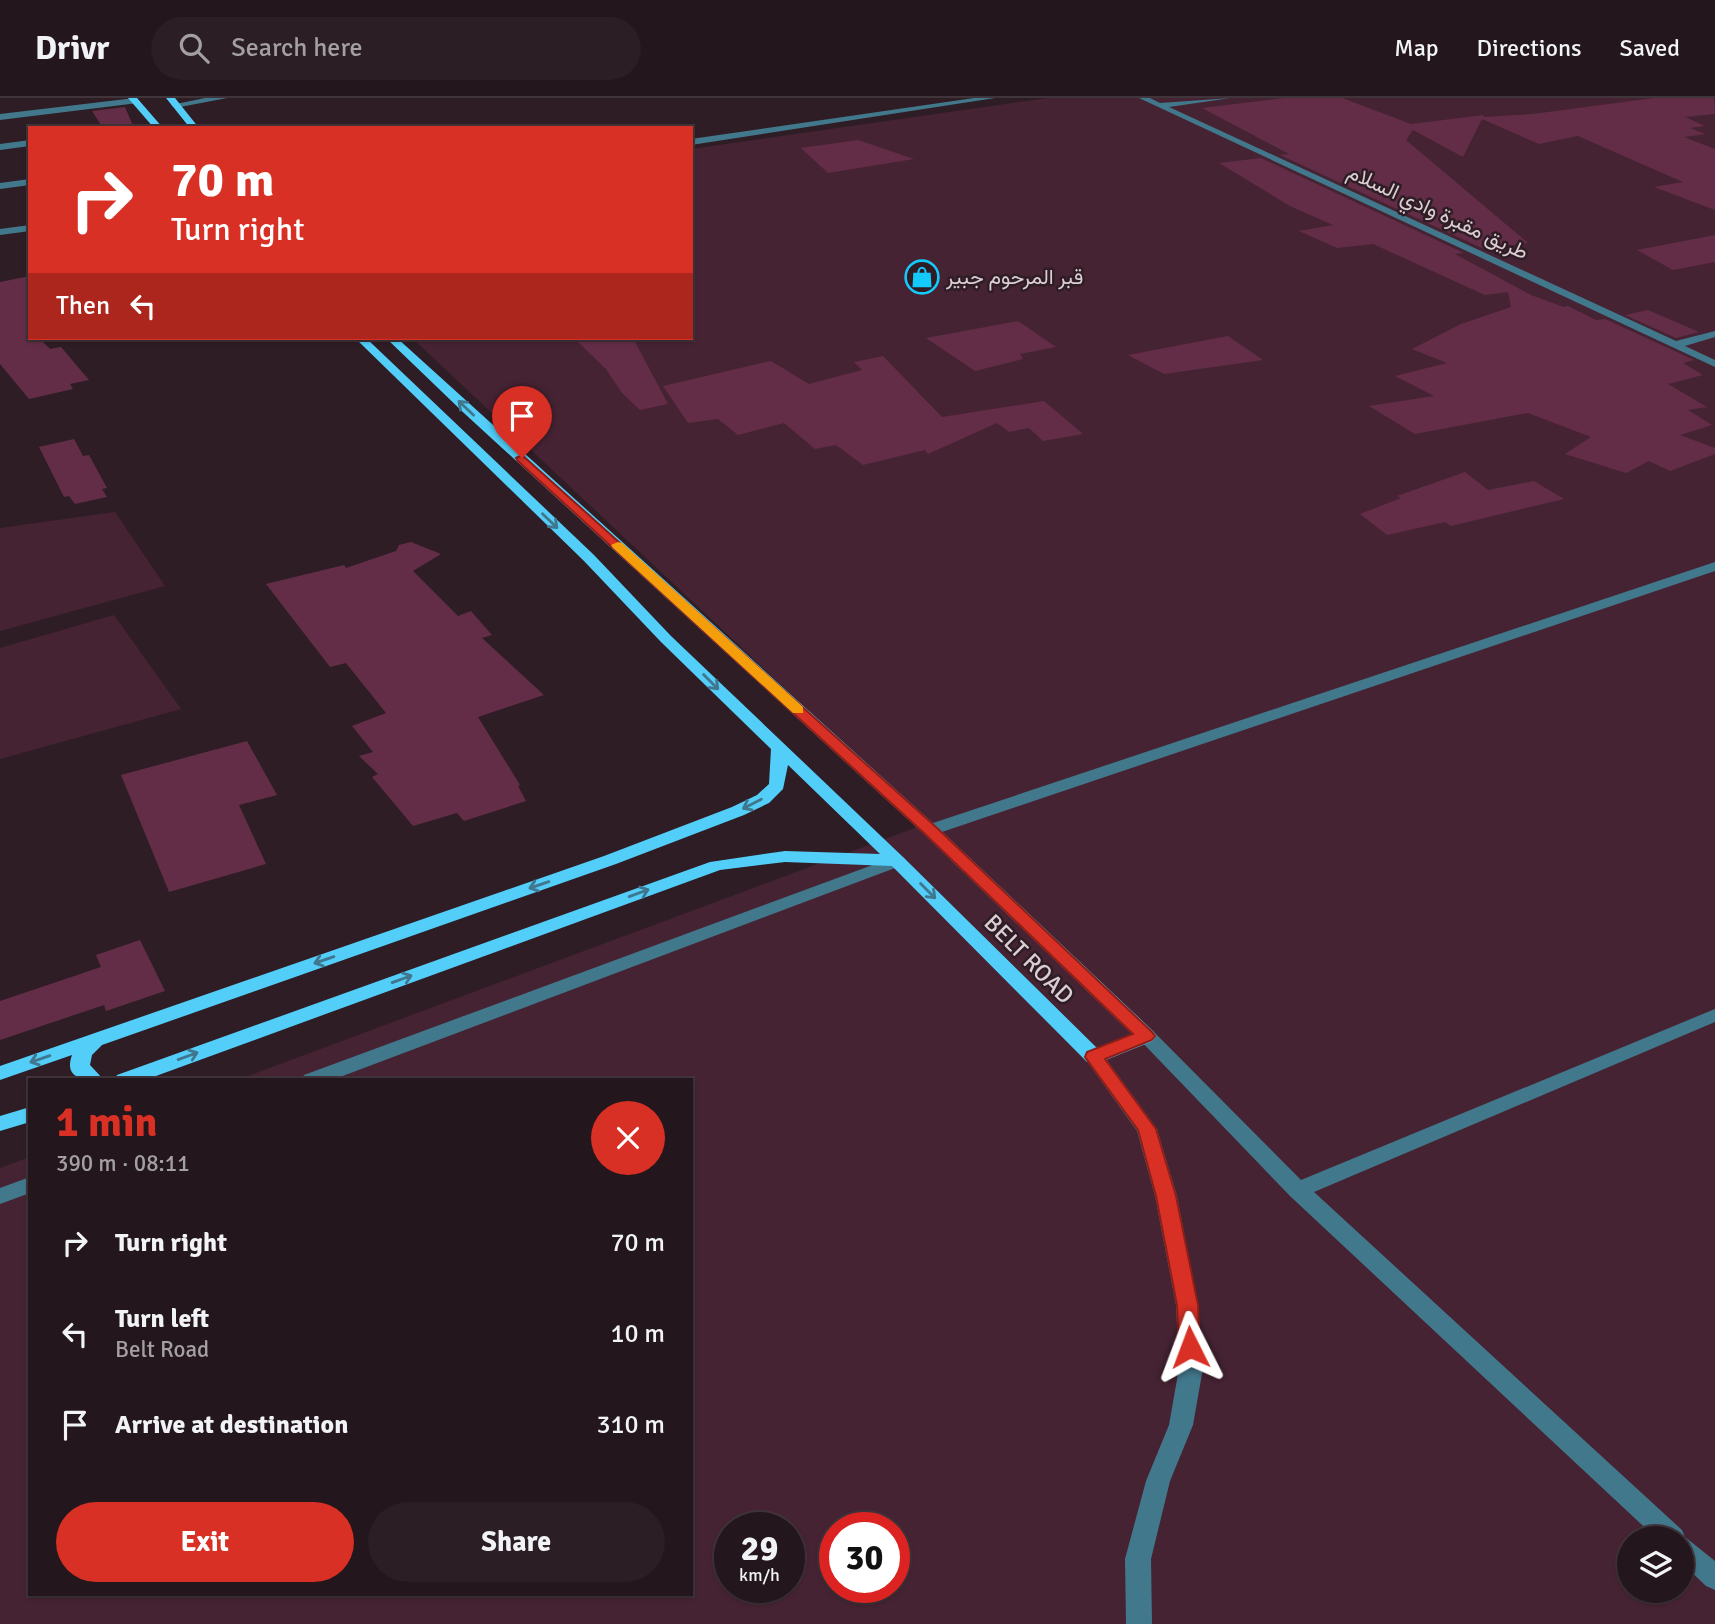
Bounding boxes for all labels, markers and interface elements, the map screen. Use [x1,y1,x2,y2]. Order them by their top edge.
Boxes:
search box [151,17,641,80]
text: Drivr [35,28,109,69]
icon: search [175,29,213,67]
text: Search here [231,32,362,64]
text: Map [1394,33,1439,63]
text: Directions [1477,33,1582,63]
text: Saved [1620,33,1680,63]
text: 70 m [171,150,274,210]
icon: right [56,154,147,245]
street label: طريق مقبرة وادي السلام [1342,159,1533,269]
text: Turn right [171,210,304,249]
shop icon: قبر المرحوم جبير [903,258,941,296]
place label: قبر المرحوم جبير [945,264,1083,291]
icon: left [124,287,162,325]
text: Then [56,290,110,322]
pin [492,386,552,458]
icon: arrive [503,397,541,435]
one-way arrow [457,400,475,416]
one-way arrow [541,513,559,529]
one-way arrow [702,674,719,691]
one-way arrow [742,798,763,812]
one-way arrow [528,879,550,892]
one-way arrow [919,882,936,899]
one-way arrow [627,886,649,898]
street label: BELT ROAD [978,908,1080,1010]
one-way arrow [314,955,336,967]
one-way arrow [390,972,412,984]
one-way arrow [176,1049,198,1062]
one-way arrow [29,1053,51,1066]
text: 1 min [56,1097,157,1148]
button: close [591,1101,665,1175]
text: 390 m · 08:11 [56,1149,190,1178]
icon: right [56,1224,94,1262]
text: Turn right [115,1227,227,1259]
text: 70 m [610,1227,665,1259]
text: Turn left [115,1303,209,1335]
position arrow [1153,1310,1227,1384]
icon: left [56,1315,94,1353]
text: 10 m [610,1318,665,1350]
text: Belt Road [115,1335,209,1364]
icon: arrive [56,1406,94,1444]
text: Arrive at destination [115,1409,348,1441]
text: 310 m [596,1409,665,1441]
button: Exit [56,1502,354,1582]
button: Share [368,1502,665,1582]
speed limit sign: 30 [819,1512,910,1603]
map controls [1617,1526,1694,1603]
button: layers [1617,1526,1694,1603]
text: 29 [741,1527,778,1570]
text: km/h [739,1564,780,1586]

